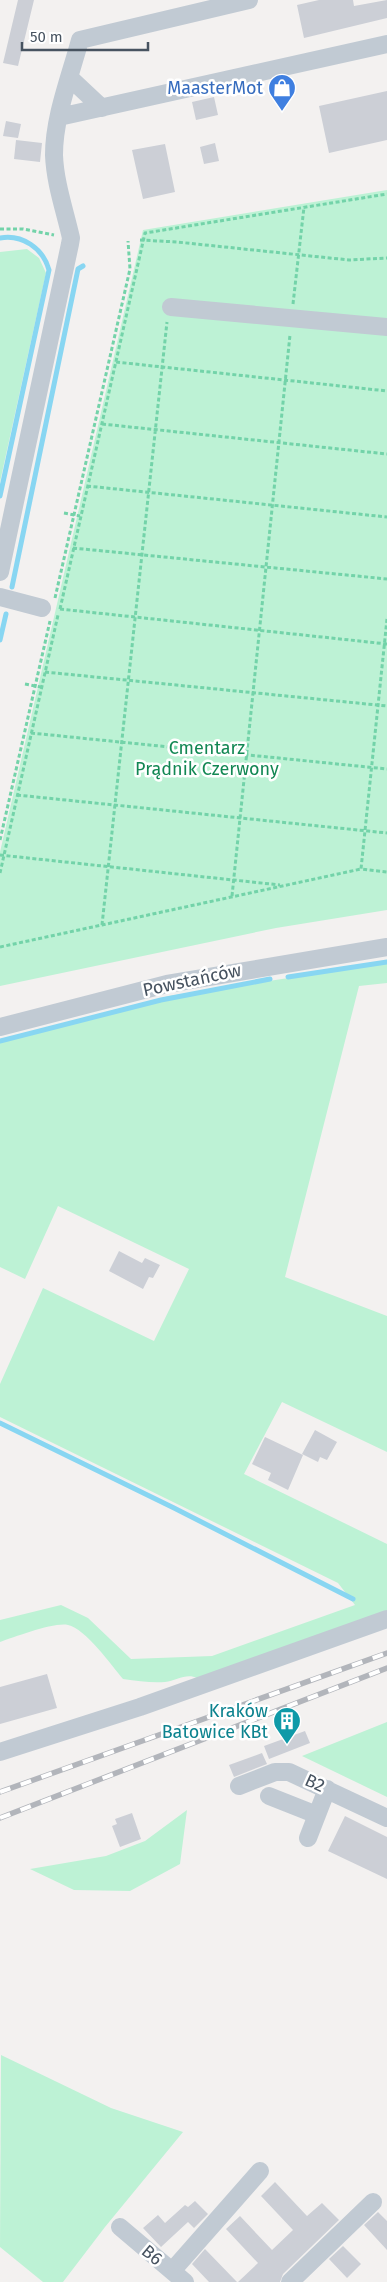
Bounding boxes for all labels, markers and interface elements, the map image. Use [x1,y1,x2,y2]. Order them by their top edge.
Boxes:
scale bar [22,20,149,52]
text: 50 m [30,28,63,46]
shop icon: MaasterMot [267,73,297,112]
place label: MaasterMot [167,77,263,99]
park label: Cmentarz Prądnik Czerwony [135,737,279,780]
street label: Powstańców [141,959,243,1001]
place label: Kraków Batowice KBt [162,1700,268,1743]
building icon: Kraków Batowice KBt [272,1706,302,1745]
street label: B2 [302,1769,328,1797]
street label: B6 [137,2240,167,2270]

